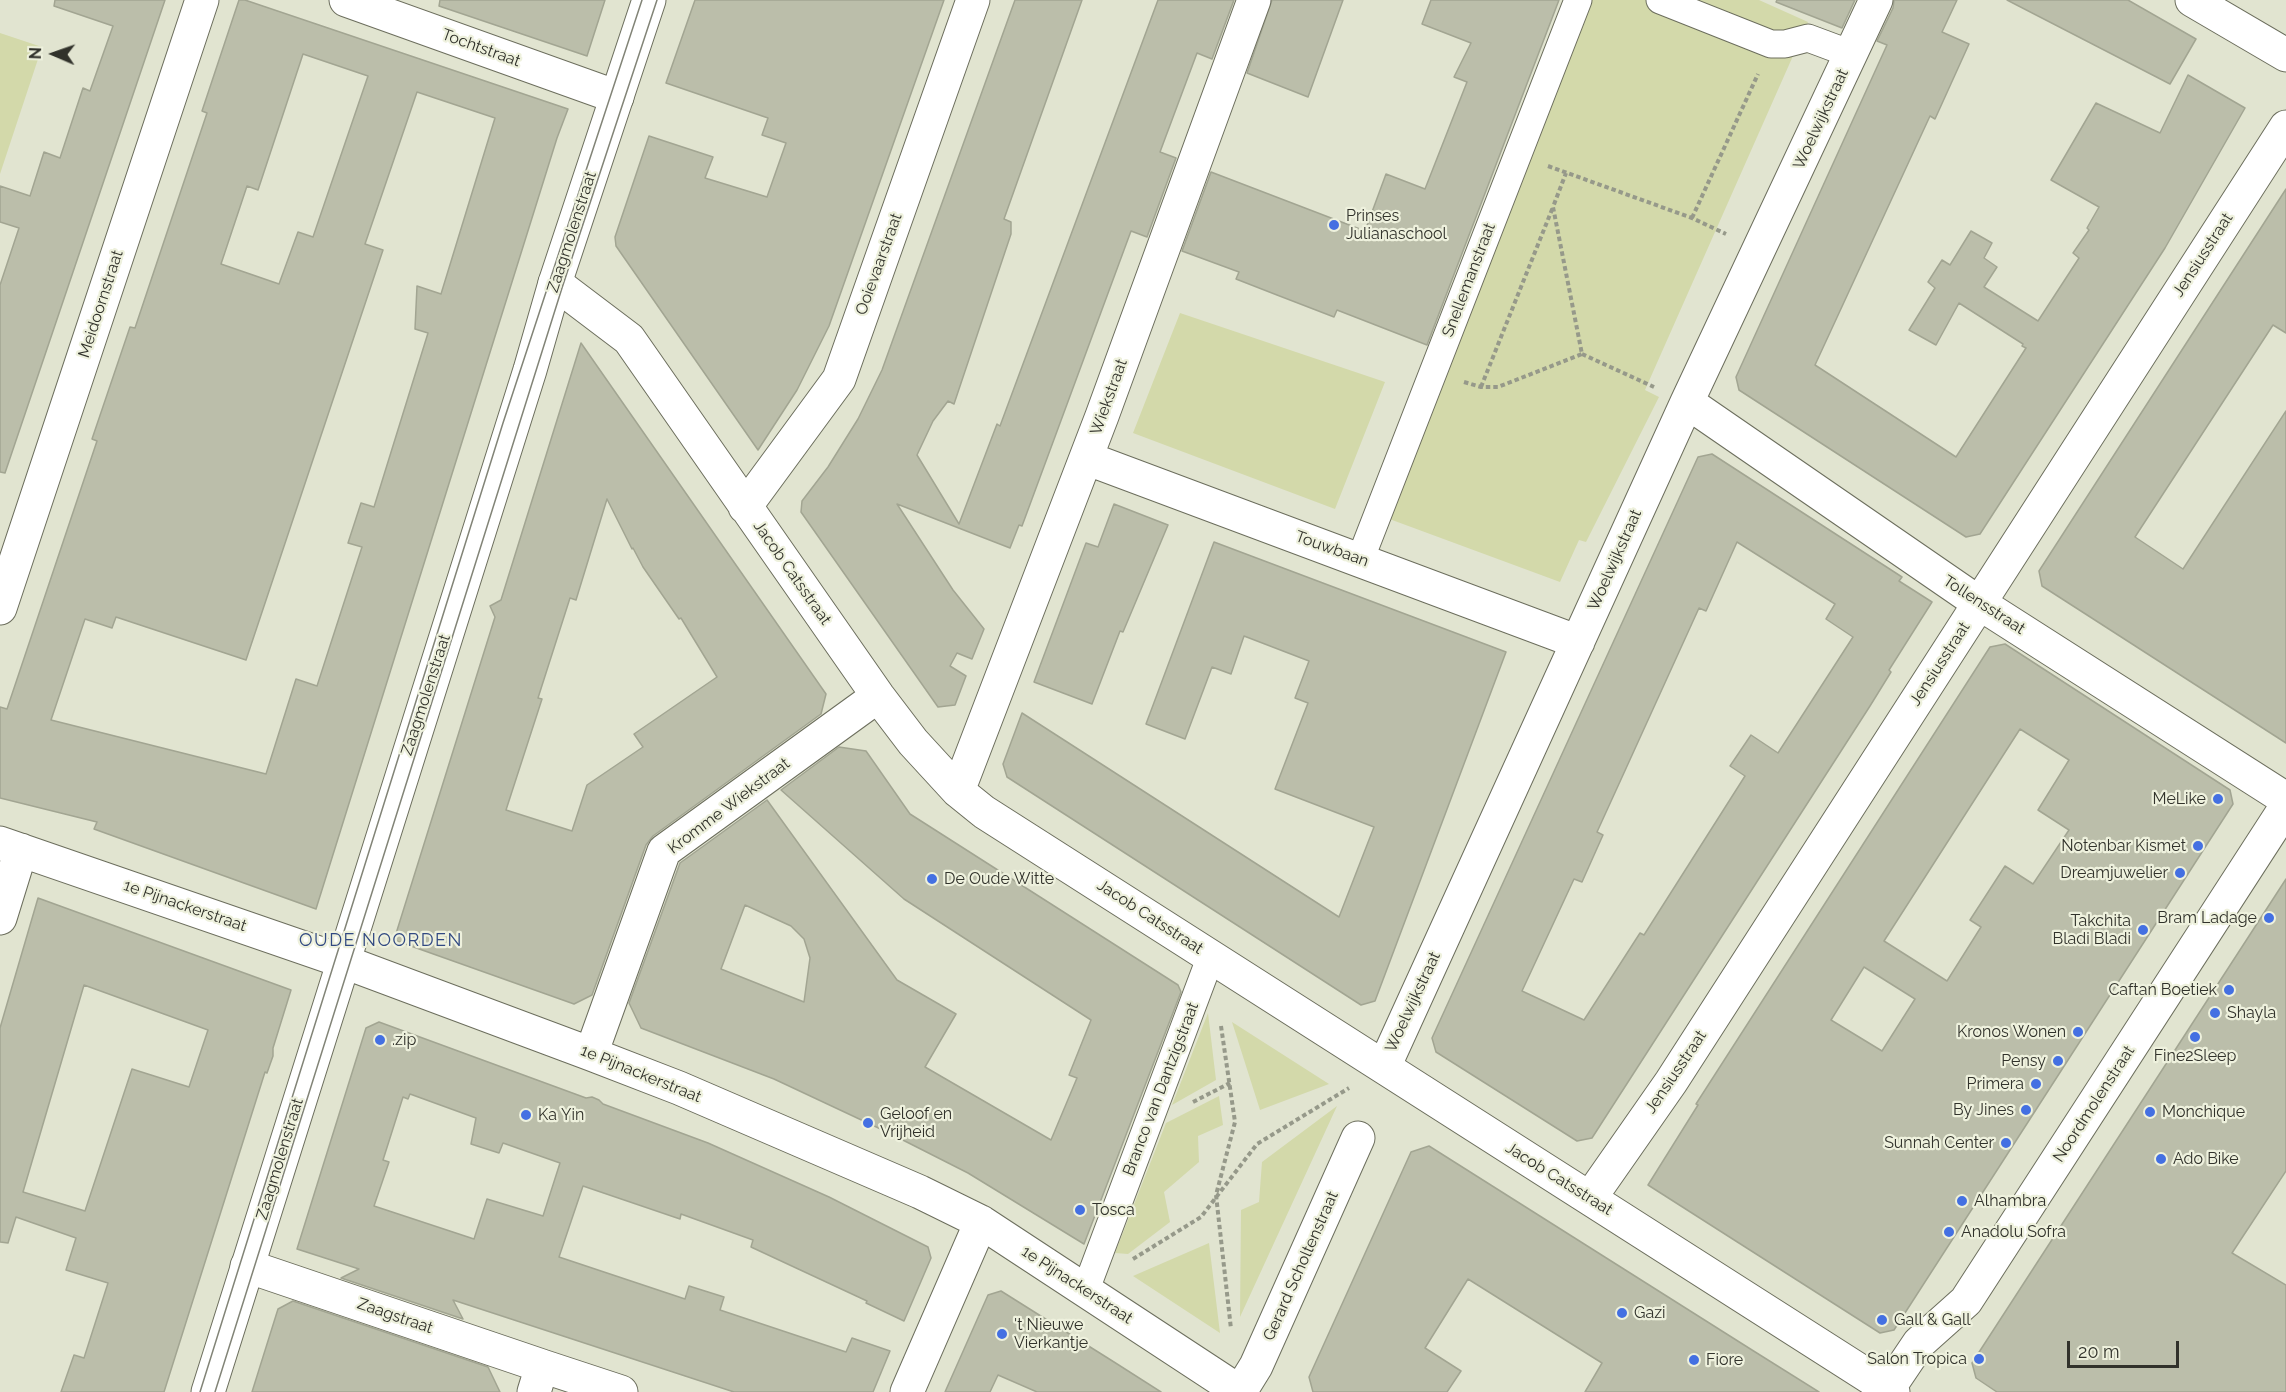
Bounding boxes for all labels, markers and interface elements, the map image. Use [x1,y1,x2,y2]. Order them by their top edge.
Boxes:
north arrow [24,24,84,84]
street label: Tochtstraat [439,25,523,71]
text: N [26,47,45,60]
street label: Woelwijkstraat [1789,66,1853,172]
street label: Zaagmolenstraat [543,169,601,295]
place label: Prinses Julianaschool [1346,206,1447,244]
street label: Jensiusstraat [2169,209,2237,301]
street label: Ooievaarstraat [852,210,906,318]
marker: Prinses Julianaschool [1327,218,1341,232]
street label: Snellemanstraat [1438,220,1500,340]
street label: Meidoornstraat [75,248,127,360]
street label: Wiekstraat [1086,356,1132,438]
street label: Woelwijkstraat [1584,506,1646,614]
street label: Jacob Catsstraat [749,517,835,629]
street label: Touwbaan [1293,527,1371,571]
street label: Tollensstraat [1939,571,2029,639]
street label: Jensiusstraat [1906,618,1974,710]
street label: Zaagmolenstraat [397,632,455,758]
street label: Kromme Wiekstraat [664,754,794,858]
place label: MeLike [2153,789,2206,809]
marker: MeLike [2211,792,2225,806]
place label: Notenbar Kismet [2061,836,2186,856]
marker: Notenbar Kismet [2191,839,2205,853]
place label: Dreamjuwelier [2060,863,2168,883]
marker: Dreamjuwelier [2173,866,2187,880]
place label: De Oude Witte [944,869,1054,889]
marker: De Oude Witte [925,872,939,886]
street label: 1e Pijnackerstraat [121,876,249,936]
street label: Jacob Catsstraat [1093,876,1207,958]
place label: Bram Ladage [2157,908,2257,928]
place label: Takchita Bladi Bladi [2053,911,2131,949]
marker: Bram Ladage [2262,911,2276,925]
marker: Takchita Bladi Bladi [2136,923,2150,937]
district label: OUDE NOORDEN [299,930,463,952]
street label: Woelwijkstraat [1381,949,1445,1055]
place label: Caftan Boetiek [2108,980,2217,1000]
marker: Caftan Boetiek [2222,983,2236,997]
street label: Branco van Dantzigstraat [1119,999,1203,1179]
place label: Shayla [2227,1003,2276,1023]
marker: Shayla [2208,1006,2222,1020]
place label: Kronos Wonen [1957,1022,2066,1042]
marker: Kronos Wonen [2071,1025,2085,1039]
street label: Jensiusstraat [1641,1027,1711,1117]
place label: .zip [392,1030,416,1050]
marker: Fine2Sleep [2188,1030,2202,1044]
marker: .zip [373,1033,387,1047]
street label: 1e Pijnackerstraat [578,1041,704,1107]
street label: Noordmolenstraat [2049,1042,2139,1166]
place label: Fine2Sleep [2154,1046,2236,1066]
place label: Pensy [2001,1051,2046,1071]
marker: Pensy [2051,1054,2065,1068]
place label: Primera [1967,1074,2024,1094]
marker: Primera [2029,1077,2043,1091]
street label: Zaagmolenstraat [252,1096,308,1222]
place label: By Jines [1953,1100,2014,1120]
place label: Monchique [2162,1102,2245,1122]
marker: By Jines [2019,1103,2033,1117]
place label: Geloof en Vrijheid [880,1104,952,1142]
place label: Ka Yin [538,1105,584,1125]
marker: Monchique [2143,1105,2157,1119]
marker: Ka Yin [519,1108,533,1122]
marker: Geloof en Vrijheid [861,1116,875,1130]
place label: Sunnah Center [1884,1133,1994,1153]
marker: Sunnah Center [1999,1136,2013,1150]
street label: Jacob Catsstraat [1502,1138,1616,1220]
place label: Ado Bike [2173,1149,2239,1169]
marker: Ado Bike [2154,1152,2168,1166]
street label: Gerard Scholtenstraat [1259,1188,1343,1344]
place label: Alhambra [1974,1191,2046,1211]
marker: Alhambra [1955,1194,1969,1208]
place label: Tosca [1092,1200,1135,1220]
marker: Tosca [1073,1203,1087,1217]
place label: Anadolu Sofra [1961,1222,2066,1242]
marker: Anadolu Sofra [1942,1225,1956,1239]
street label: 1e Pijnackerstraat [1018,1242,1136,1328]
street label: Zaagstraat [355,1294,435,1338]
place label: Gazi [1634,1303,1666,1323]
marker: Gazi [1615,1306,1629,1320]
place label: Gall & Gall [1894,1310,1971,1330]
marker: Gall & Gall [1875,1313,1889,1327]
place label: 't Nieuwe Vierkantje [1014,1315,1088,1353]
marker: 't Nieuwe Vierkantje [995,1327,1009,1341]
scale bar [2070,1329,2182,1367]
text: 20 m [2078,1341,2120,1362]
place label: Salon Tropica [1867,1349,1967,1369]
place label: Fiore [1706,1350,1743,1370]
marker: Salon Tropica [1972,1352,1986,1366]
marker: Fiore [1687,1353,1701,1367]

